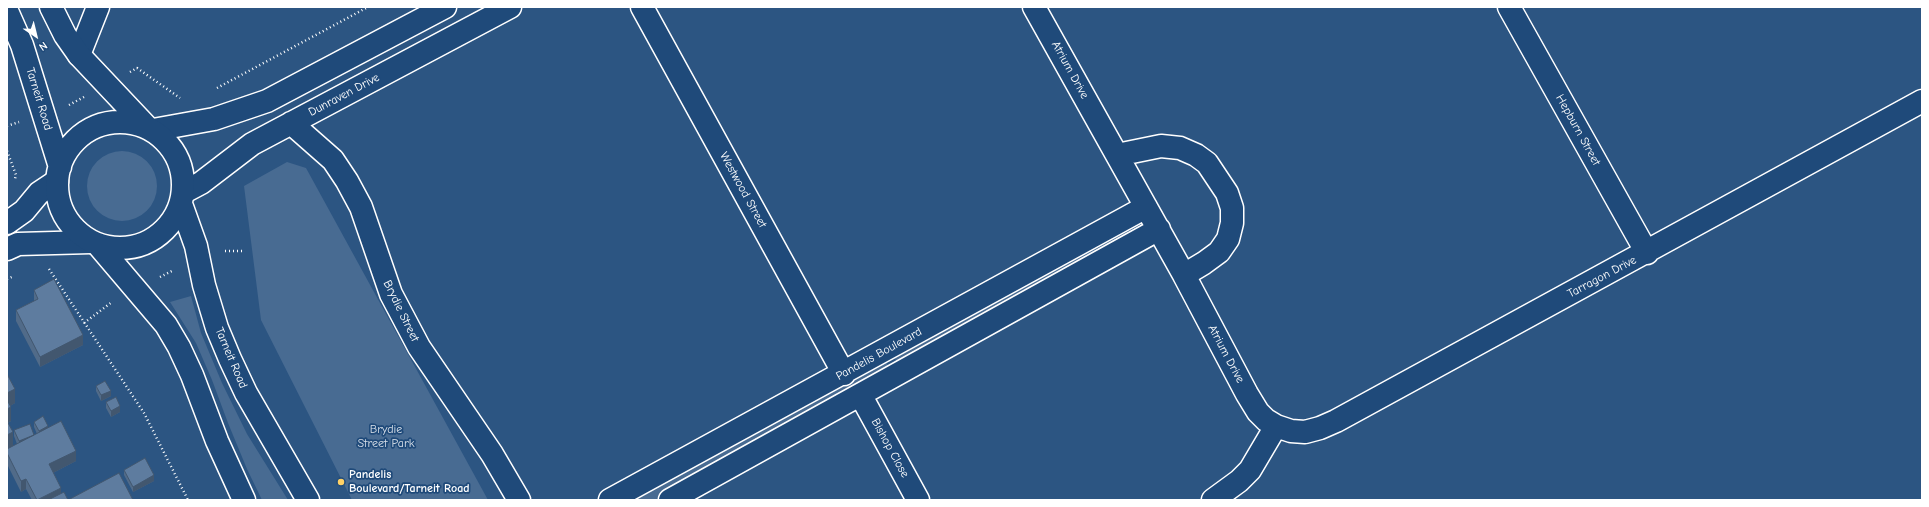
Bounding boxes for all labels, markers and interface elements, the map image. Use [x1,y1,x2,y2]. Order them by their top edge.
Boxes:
north arrow [16,16,56,56]
text: N [36,39,50,54]
street label: Atrium Drive [1048,39,1092,101]
street label: Tarneit Road [23,66,55,132]
street label: Dunraven Drive [306,70,382,120]
street label: Hepburn Street [1553,92,1603,168]
street label: Westwood Street [716,150,770,230]
street label: Tarragon Drive [1565,253,1639,301]
street label: Brydie Street [380,278,422,344]
street label: Atrium Drive [1205,322,1247,386]
street label: Pandelis Boulevard [834,324,924,384]
street label: Tarneit Road [212,325,250,391]
street label: Bishop Close [868,416,912,480]
park label: Brydie Street Park [357,423,415,451]
place label: Pandelis Boulevard/Tarneit Road [349,468,470,496]
marker: Pandelis Boulevard/Tarneit Road [336,477,346,487]

